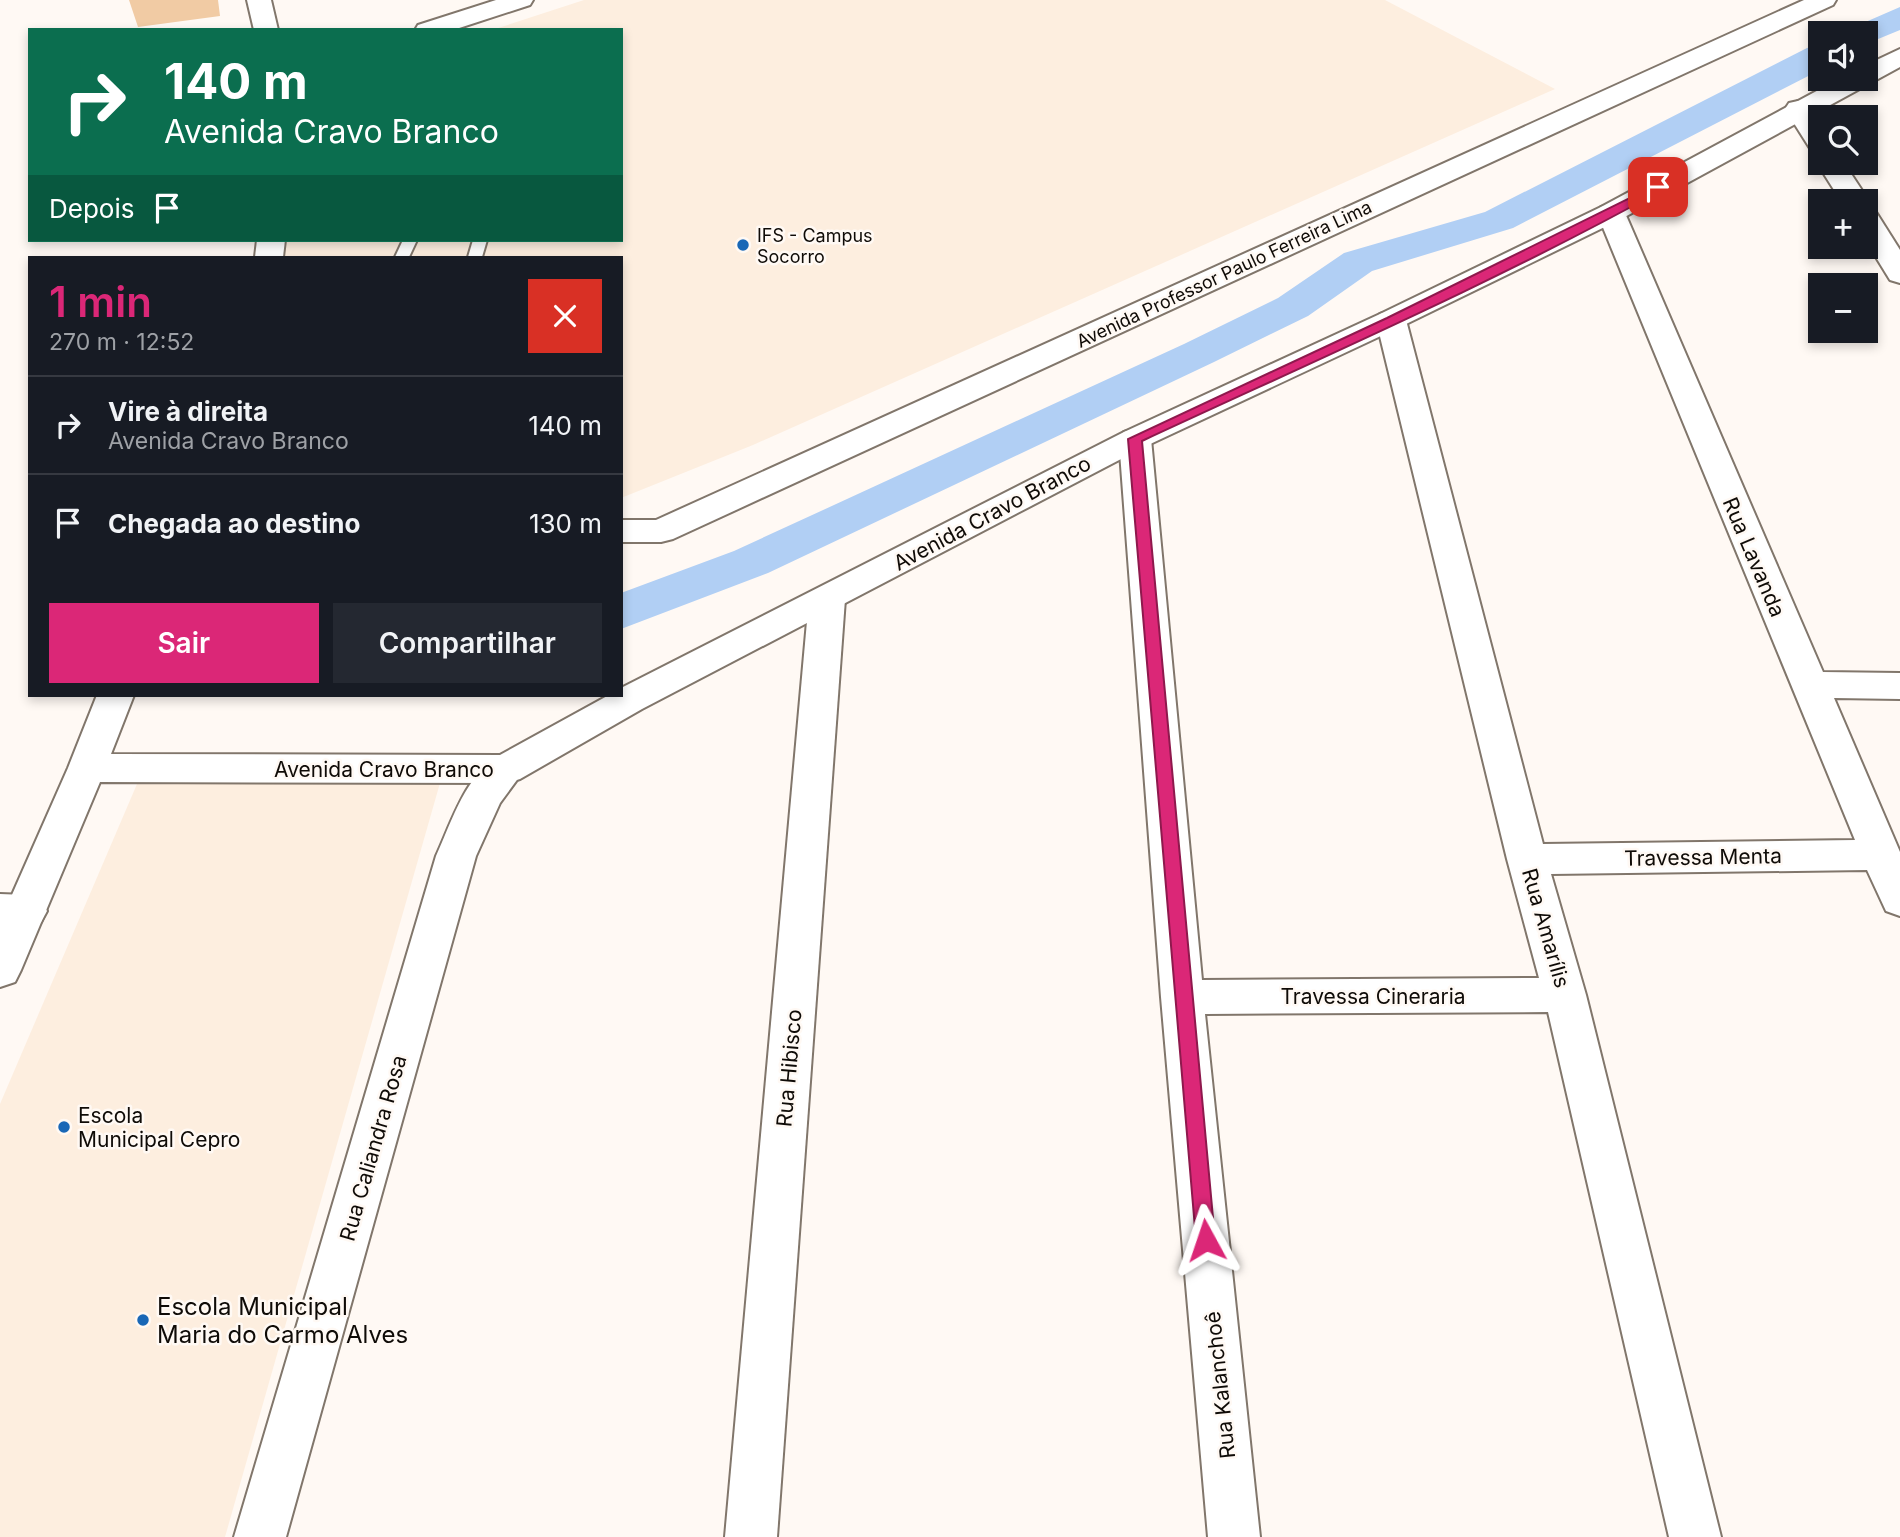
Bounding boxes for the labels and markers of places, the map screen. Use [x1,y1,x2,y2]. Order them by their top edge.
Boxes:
pin [1628,157,1688,217]
place label: IFS - Campus Socorro [757,225,873,267]
marker: IFS - Campus Socorro [735,237,751,253]
place label: Escola Municipal Cepro [78,1103,240,1152]
marker: Escola Municipal Cepro [56,1119,72,1135]
place label: Escola Municipal Maria do Carmo Alves [157,1292,408,1349]
marker: Escola Municipal Maria do Carmo Alves [135,1312,151,1328]

